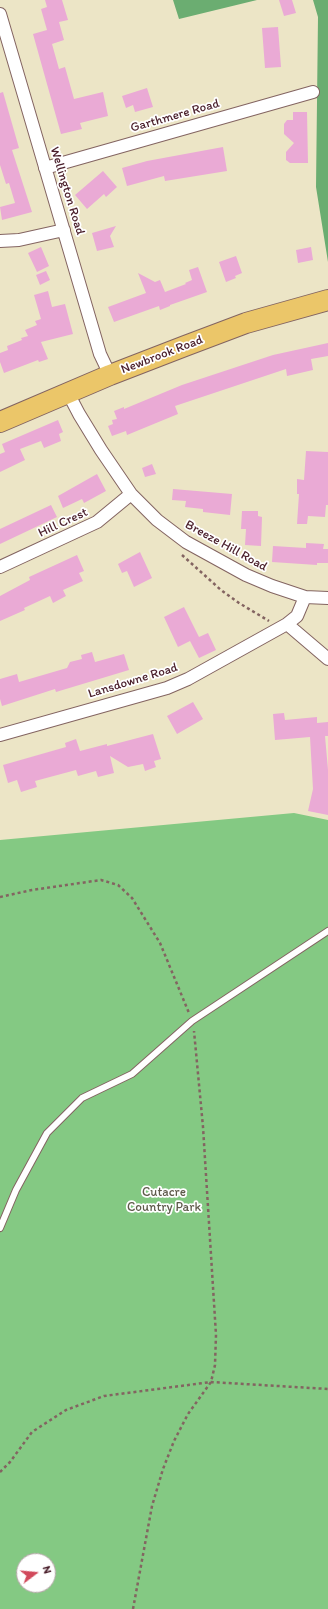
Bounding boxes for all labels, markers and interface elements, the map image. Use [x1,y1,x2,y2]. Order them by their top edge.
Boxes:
street label: Garthmere Road [129,96,221,136]
street label: Wellington Road [46,145,88,237]
street label: Newbrook Road [119,332,205,378]
street label: Hill Crest [36,505,90,541]
street label: Breeze Hill Road [182,517,270,575]
street label: Lansdowne Road [86,660,180,702]
park label: Cutacre Country Park [127,1185,201,1216]
north arrow [16,1553,56,1593]
text: N [40,1564,54,1575]

